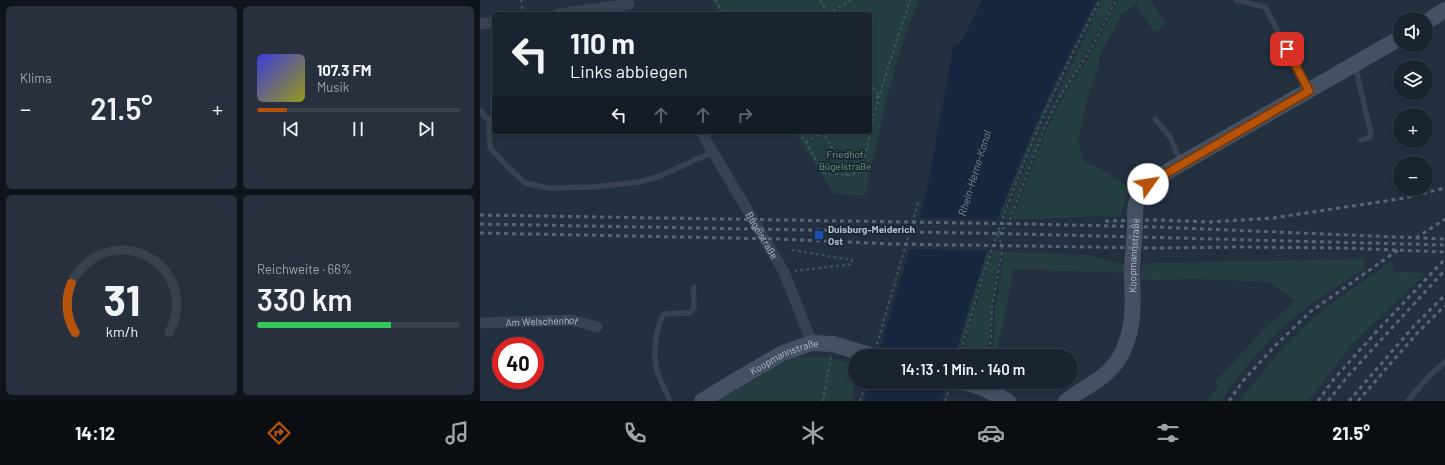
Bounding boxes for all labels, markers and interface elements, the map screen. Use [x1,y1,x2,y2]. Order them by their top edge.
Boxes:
map controls [1393,12,1433,196]
button: sound [1393,12,1433,52]
text: 110 m [570,26,635,60]
icon: left [504,28,556,80]
pin [1270,32,1304,66]
icon: arrive [1276,38,1298,60]
text: Links abbiegen [570,60,688,82]
button: layers [1393,60,1433,100]
text: 107.3 FM [317,61,372,79]
text: Klima [20,70,52,86]
text: Musik [317,79,349,95]
text: 21.5° [90,90,153,126]
text: − [20,95,31,121]
text: + [212,95,223,121]
icon: left [608,104,630,126]
icon: ahead [650,104,672,126]
icon: ahead [692,104,714,126]
icon: right [734,104,756,126]
button: + [1393,108,1433,148]
icon: previous [280,118,302,140]
icon: pause [347,118,369,140]
icon: next [415,118,437,140]
water label: Rhein-Herne-Kanal [955,128,993,217]
park label: Friedhof Bügelstraße [819,148,871,172]
button: − [1393,156,1433,196]
position arrow [1127,163,1169,205]
street label: Bügelstraße [744,210,781,261]
street label: Koopmannstraße [1126,218,1141,293]
place label: Duisburg-Meiderich Ost [828,223,915,247]
marker: Duisburg-Meiderich Ost [813,229,825,241]
text: Reichweite · 66% [257,261,352,277]
text: 31 [103,274,140,324]
text: 330 km [257,281,352,317]
street label: Am Welschenhof [505,314,580,328]
text: km/h [105,322,138,339]
speed limit sign: 40 [492,337,544,389]
street label: Koopmannstraße [748,337,819,377]
text: 14:13 · 1 Min. · 140 m [901,360,1025,378]
icon: directions [265,419,293,447]
icon: music [443,419,471,447]
icon: phone [621,419,649,447]
icon: climate [799,419,827,447]
icon: car [977,419,1005,447]
icon: filters [1154,419,1182,447]
text: 14:12 [75,422,115,444]
text: 21.5° [1332,422,1370,444]

